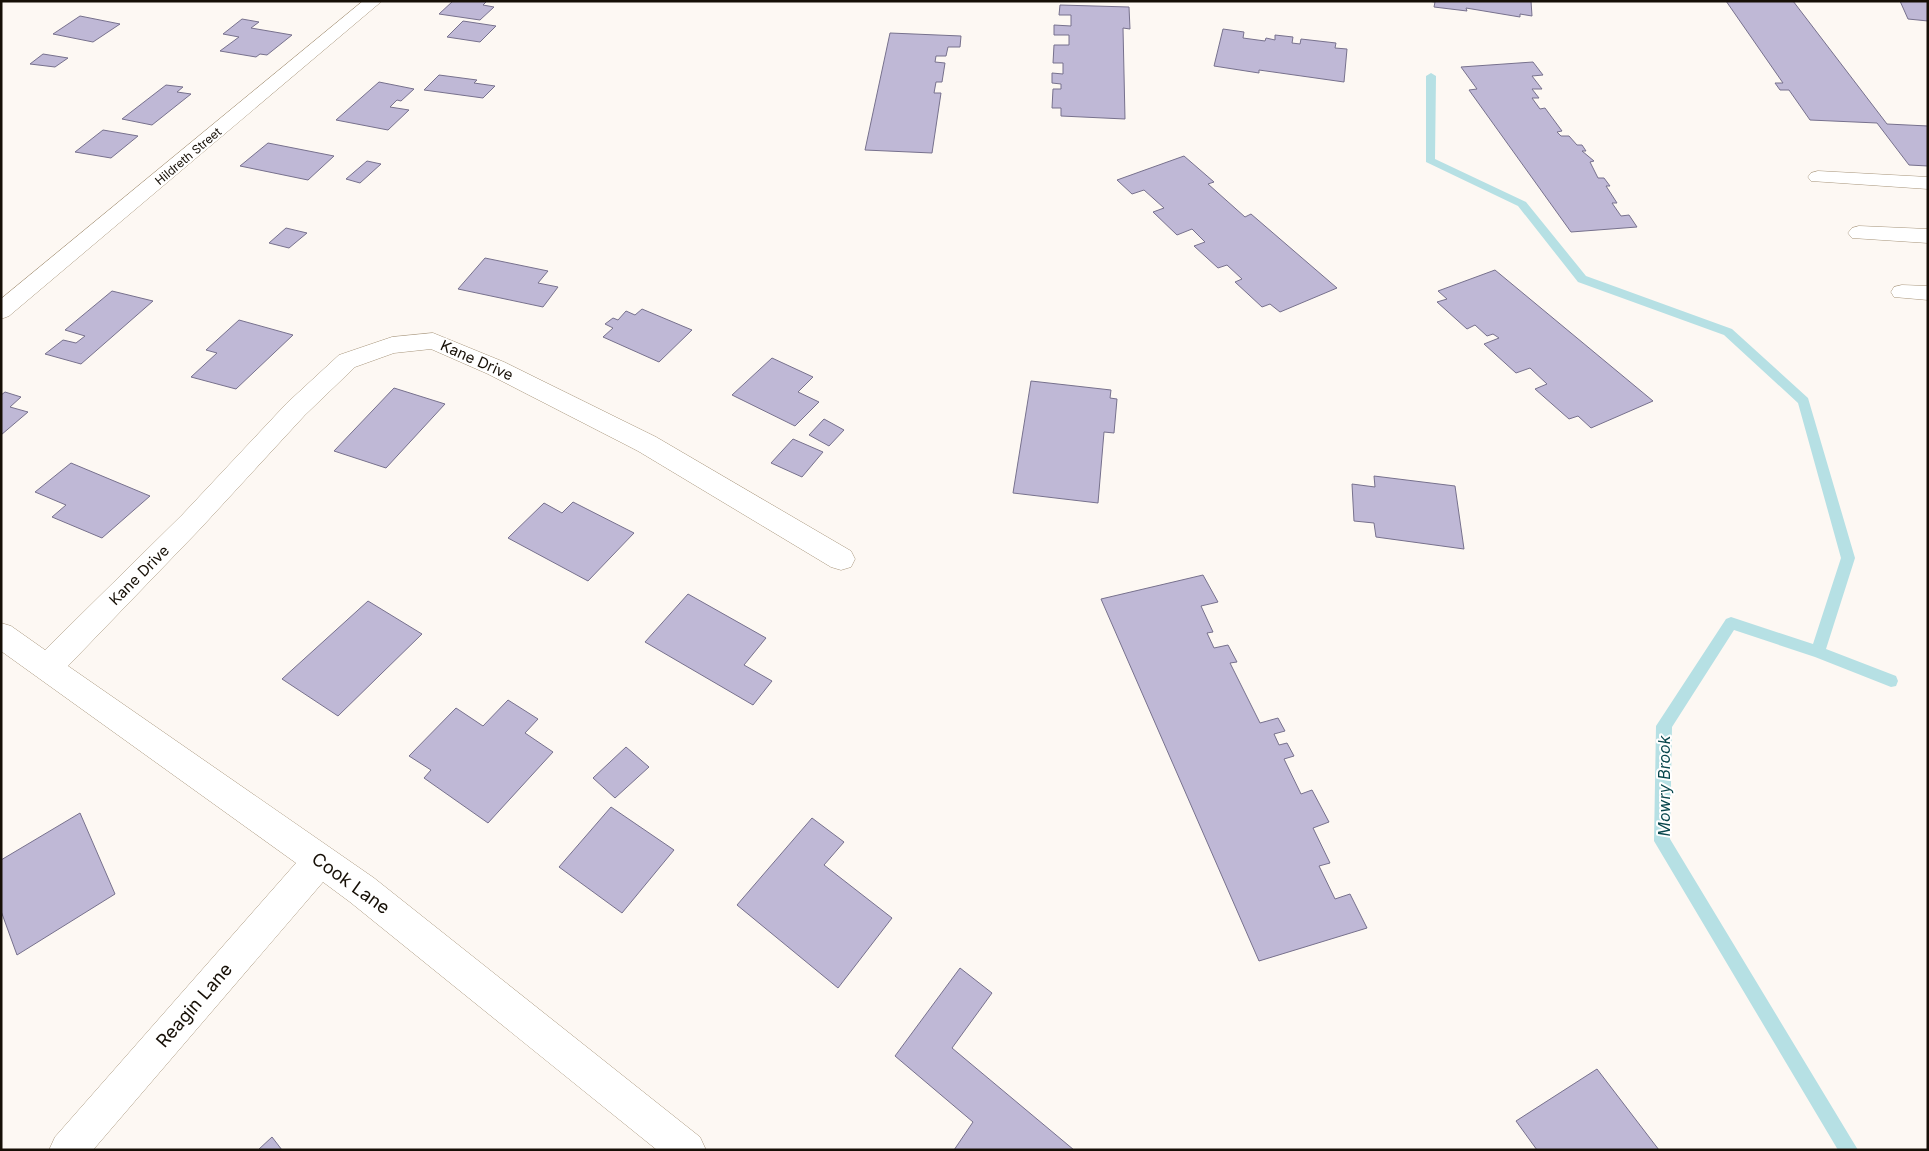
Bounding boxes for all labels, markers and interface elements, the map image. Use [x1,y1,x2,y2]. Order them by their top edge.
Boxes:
street label: Hildreth Street [152,124,224,188]
street label: Kane Drive [438,336,516,384]
street label: Kane Drive [105,541,173,609]
water label: Mowry Brook [1654,735,1674,836]
street label: Cook Lane [308,848,394,918]
street label: Reagin Lane [152,959,236,1051]

